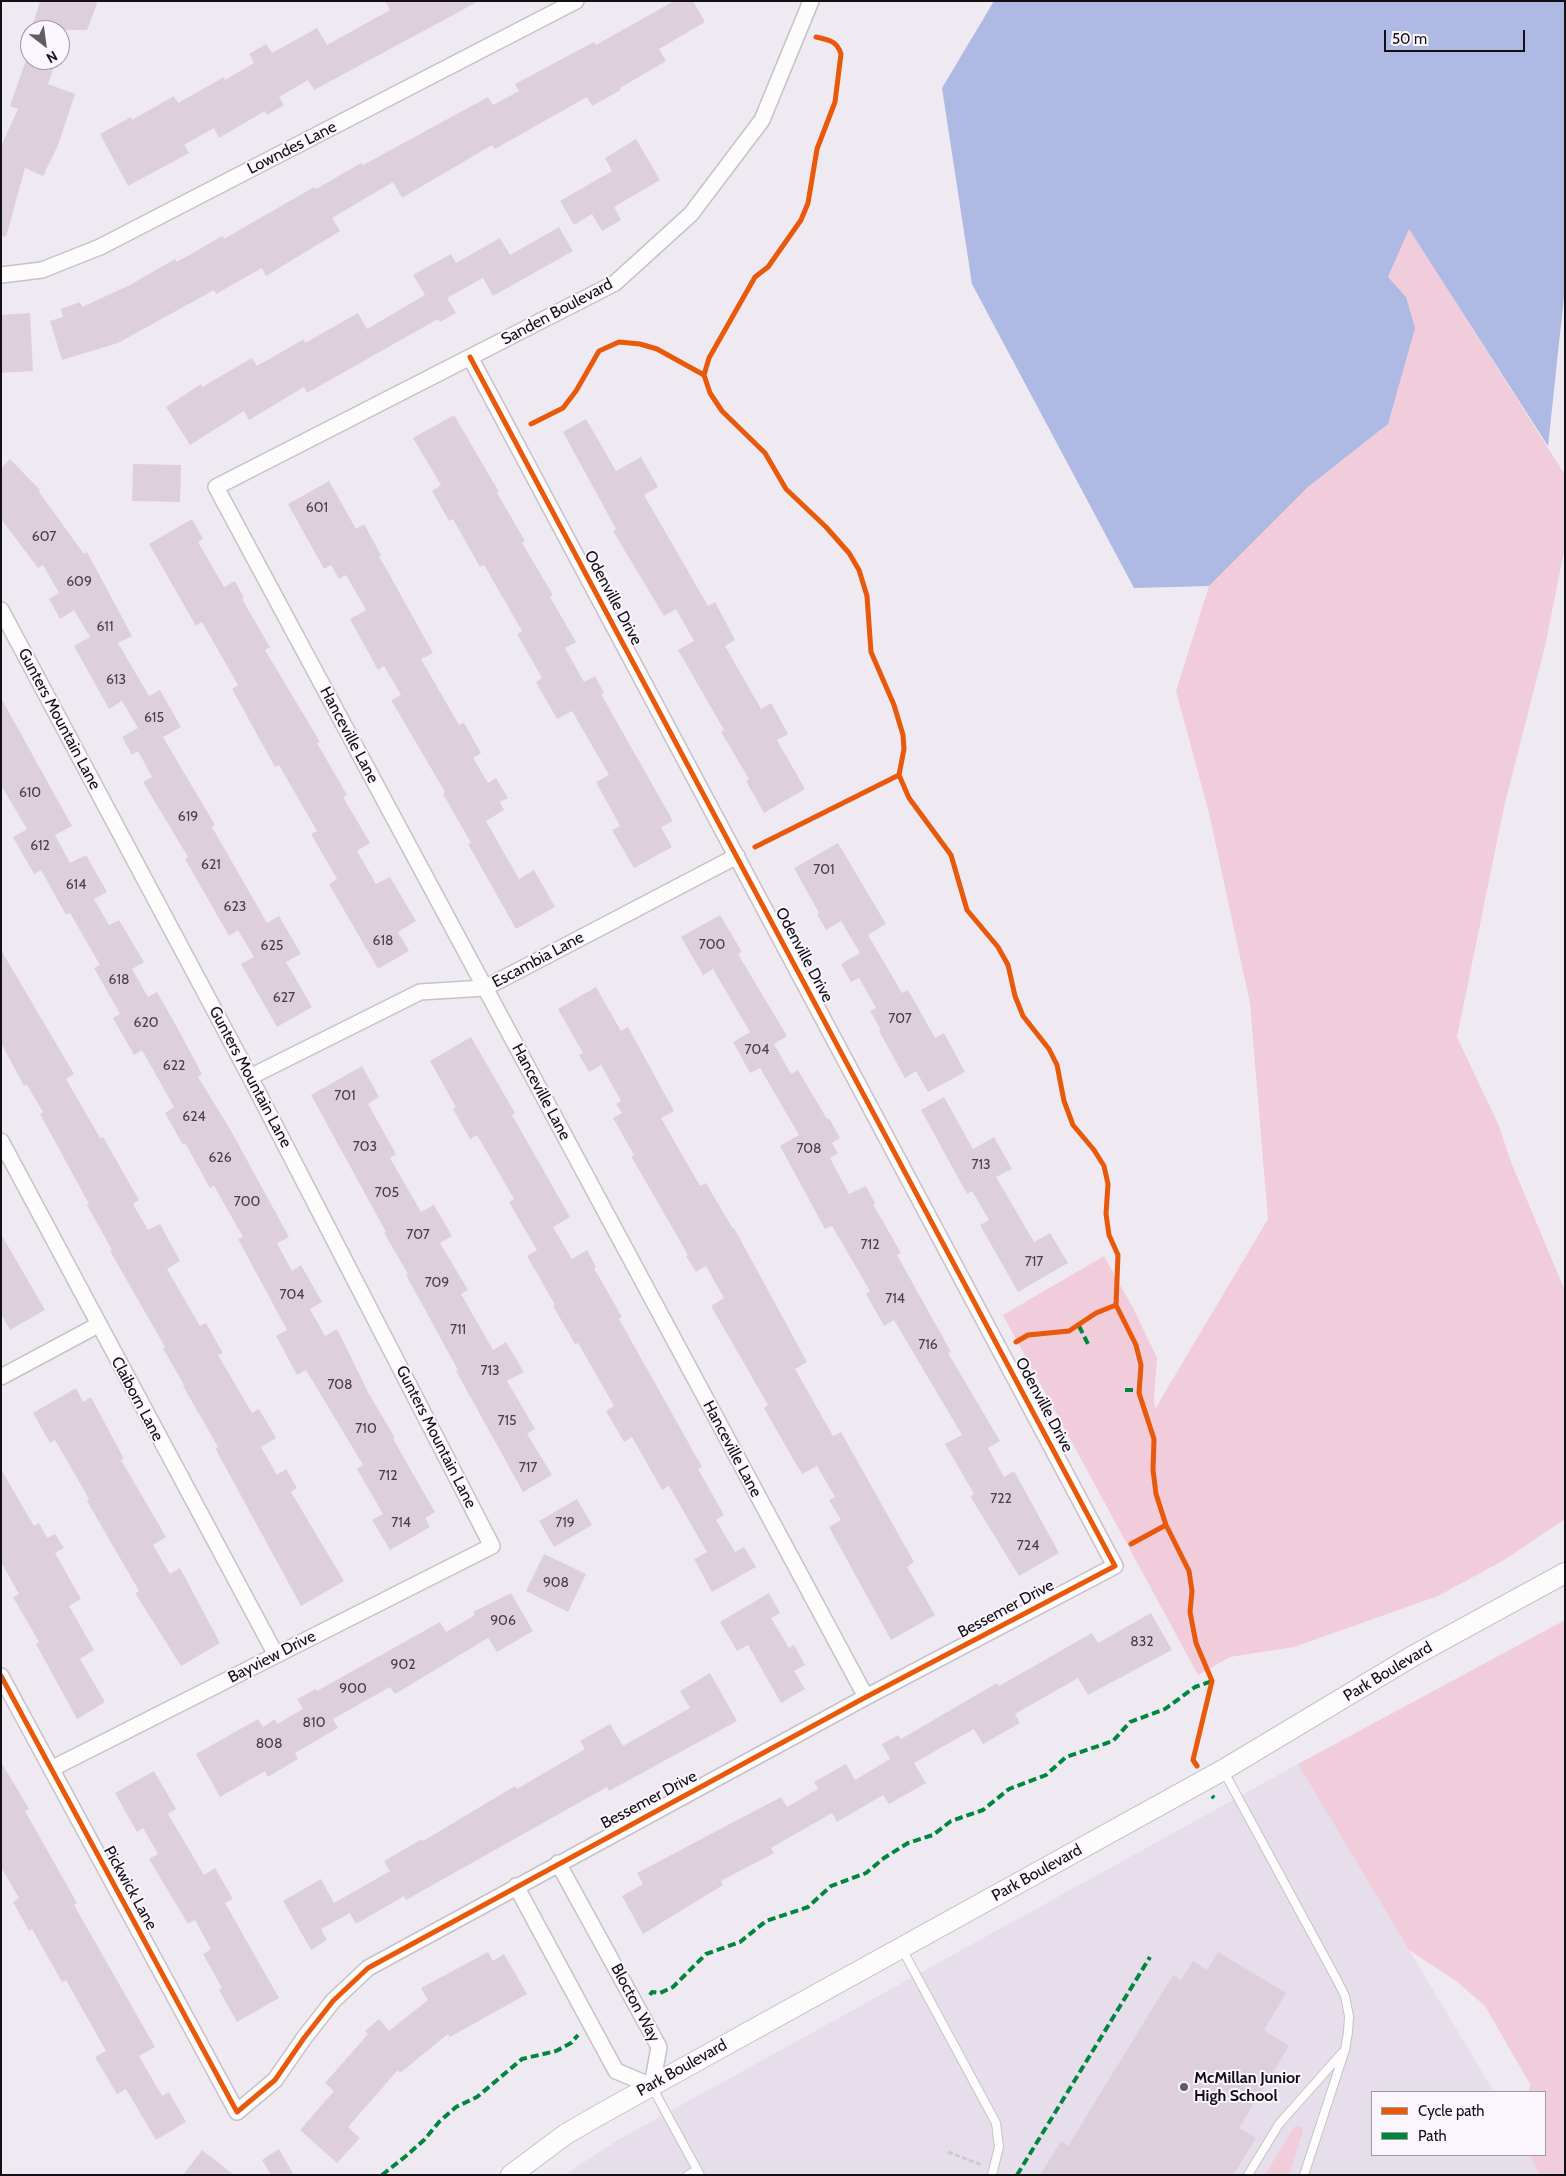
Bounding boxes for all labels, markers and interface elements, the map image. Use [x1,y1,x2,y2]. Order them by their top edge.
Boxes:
north arrow [20,20,70,70]
scale bar [1386,20,1527,52]
text: 50 m [1392,30,1427,48]
text: N [43,47,61,67]
street label: Lowndes Lane [244,117,340,179]
street label: Sanden Boulevard [498,275,616,349]
house number: 601 [306,500,328,516]
house number: 607 [32,529,56,545]
street label: Odenville Drive [580,547,646,649]
house number: 609 [66,574,92,590]
house number: 611 [97,619,113,635]
street label: Gunters Mountain Lane [14,645,104,793]
house number: 613 [106,672,126,688]
street label: Hanceville Lane [316,684,382,786]
house number: 615 [144,710,164,726]
house number: 610 [19,785,41,801]
house number: 619 [178,809,198,825]
house number: 612 [30,838,50,854]
house number: 621 [201,857,221,873]
house number: 701 [813,862,835,878]
house number: 614 [66,877,86,893]
house number: 623 [224,899,246,915]
street label: Odenville Drive [771,904,837,1006]
street label: Escambia Lane [489,928,587,992]
house number: 618 [373,933,393,949]
house number: 700 [699,937,725,953]
house number: 625 [261,938,283,954]
house number: 618 [109,972,129,988]
house number: 627 [273,990,295,1006]
street label: Gunters Mountain Lane [205,1003,295,1151]
house number: 707 [888,1011,912,1027]
house number: 620 [133,1015,159,1031]
street label: Hanceville Lane [508,1041,574,1143]
house number: 704 [745,1042,769,1058]
house number: 622 [163,1058,185,1074]
house number: 701 [334,1088,356,1104]
house number: 624 [182,1109,206,1125]
house number: 703 [353,1139,377,1155]
house number: 708 [796,1141,822,1157]
house number: 626 [208,1150,232,1166]
house number: 713 [971,1157,991,1173]
house number: 705 [375,1185,399,1201]
house number: 700 [234,1194,260,1210]
house number: 707 [406,1227,430,1243]
house number: 712 [861,1237,879,1253]
house number: 717 [1025,1254,1043,1270]
house number: 709 [425,1275,449,1291]
house number: 704 [280,1287,304,1303]
house number: 714 [885,1291,905,1307]
house number: 711 [450,1322,466,1338]
house number: 716 [918,1337,938,1353]
street label: Claiborn Lane [107,1354,167,1444]
street label: Odenville Drive [1011,1354,1077,1456]
street label: Gunters Mountain Lane [392,1363,480,1511]
house number: 713 [480,1363,500,1379]
house number: 708 [327,1377,353,1393]
street label: Hanceville Lane [699,1398,765,1500]
house number: 715 [497,1413,517,1429]
house number: 710 [355,1421,377,1437]
house number: 717 [519,1460,537,1476]
house number: 712 [379,1468,397,1484]
house number: 722 [990,1491,1012,1507]
house number: 714 [391,1515,411,1531]
house number: 719 [555,1515,575,1531]
house number: 724 [1017,1538,1039,1554]
house number: 908 [543,1575,569,1591]
street label: Bessemer Drive [955,1576,1057,1642]
house number: 906 [490,1613,516,1629]
street label: Bayview Drive [225,1627,319,1687]
house number: 832 [1130,1634,1154,1650]
street label: Park Boulevard [1340,1638,1436,1706]
house number: 902 [390,1657,416,1673]
house number: 900 [339,1681,367,1697]
house number: 810 [303,1715,325,1731]
house number: 808 [256,1736,282,1752]
street label: Bessemer Drive [598,1767,700,1833]
street label: Park Boulevard [989,1840,1085,1906]
street label: Pickwick Lane [99,1843,161,1933]
street label: Blocton Way [606,1961,664,2045]
street label: Park Boulevard [634,2035,730,2101]
place label: McMillan Junior High School [1194,2068,1300,2106]
marker: McMillan Junior High School [1178,2081,1190,2093]
legend [1371,2091,1546,2156]
text: Cycle path [1418,2102,1484,2120]
text: Path [1418,2127,1447,2145]

